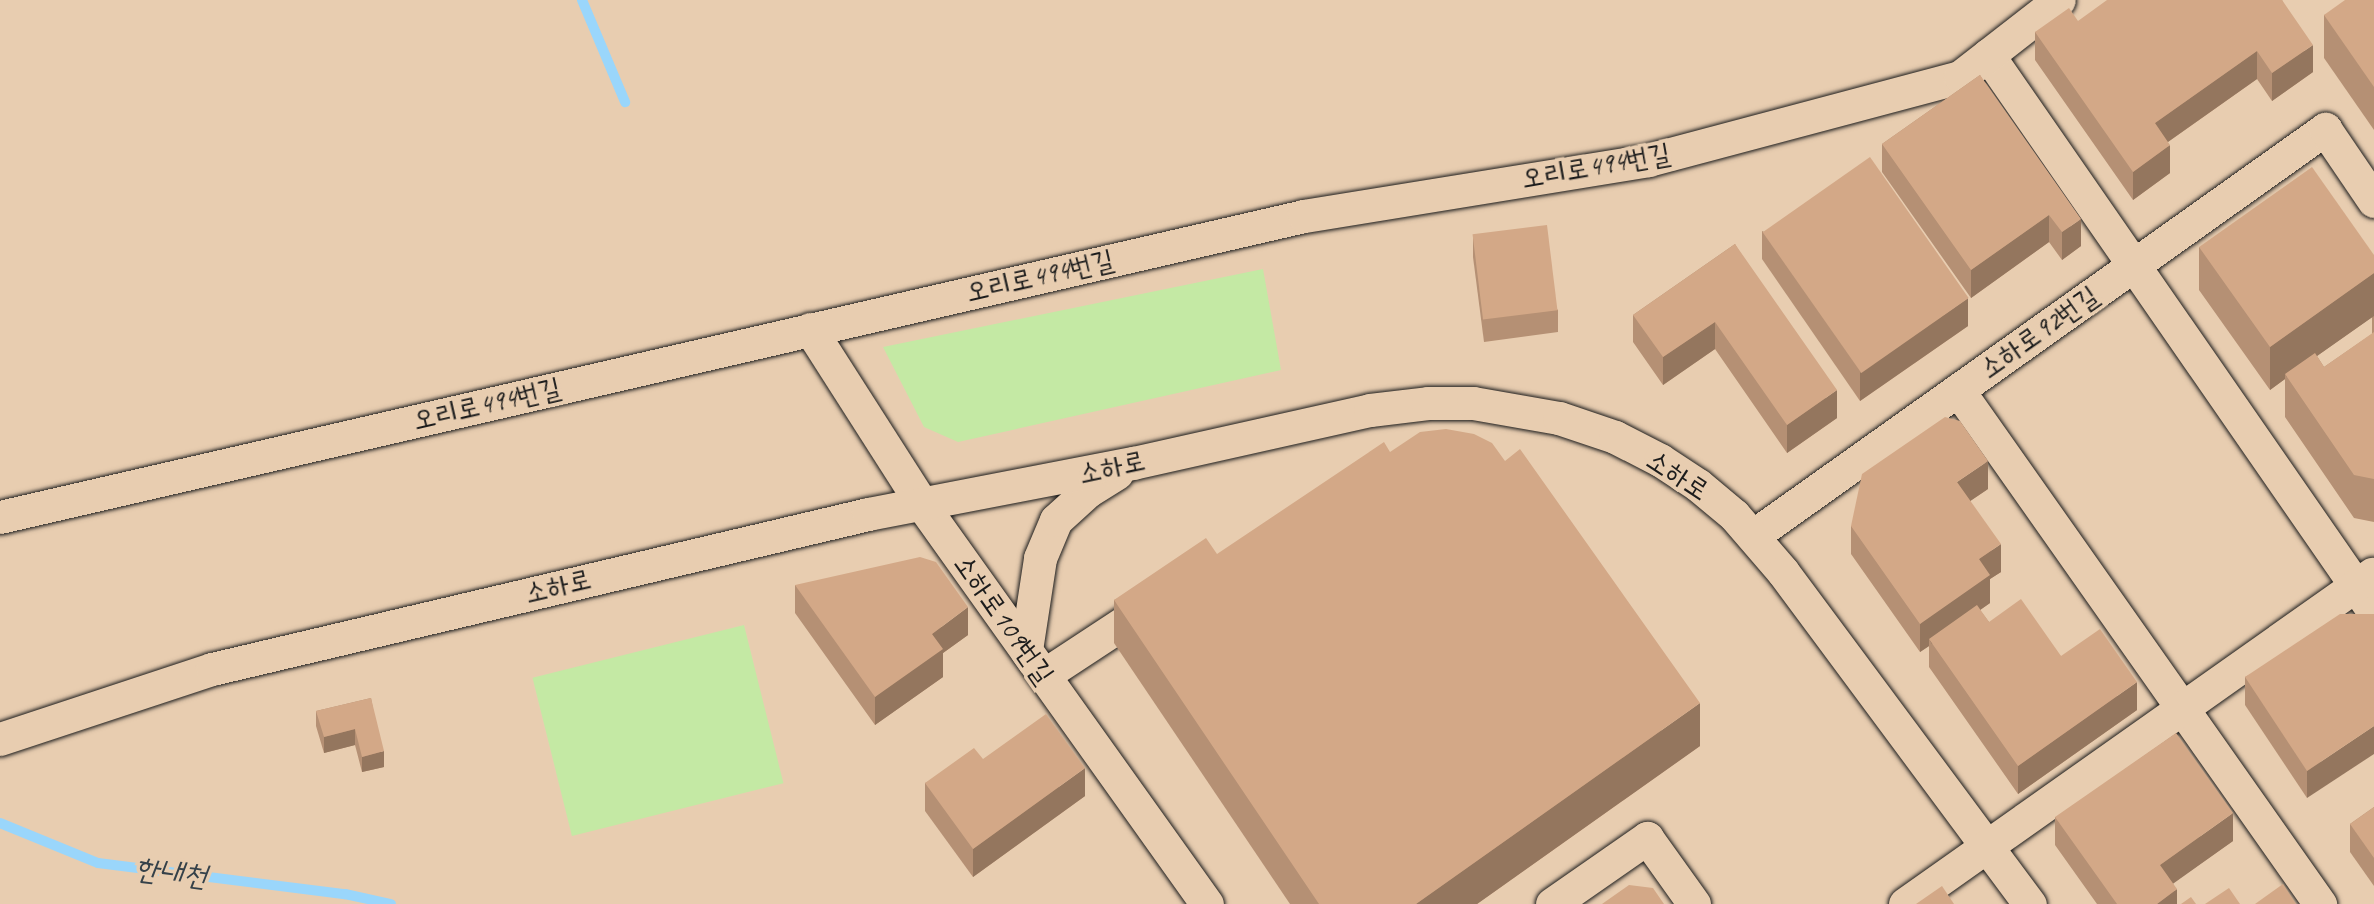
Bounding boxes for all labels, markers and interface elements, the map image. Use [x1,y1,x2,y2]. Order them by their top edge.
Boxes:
street label: 오리로494번길 [1519,136,1673,196]
street label: 오리로494번길 [963,243,1117,309]
street label: 소하로92번길 [1973,279,2105,385]
street label: 오리로494번길 [410,371,564,437]
street label: 소하로 [1641,443,1715,507]
street label: 소하로 [1075,444,1149,490]
street label: 소하로109번길 [947,548,1061,690]
street label: 소하로 [521,562,595,610]
water label: 한내천 [133,850,209,894]

